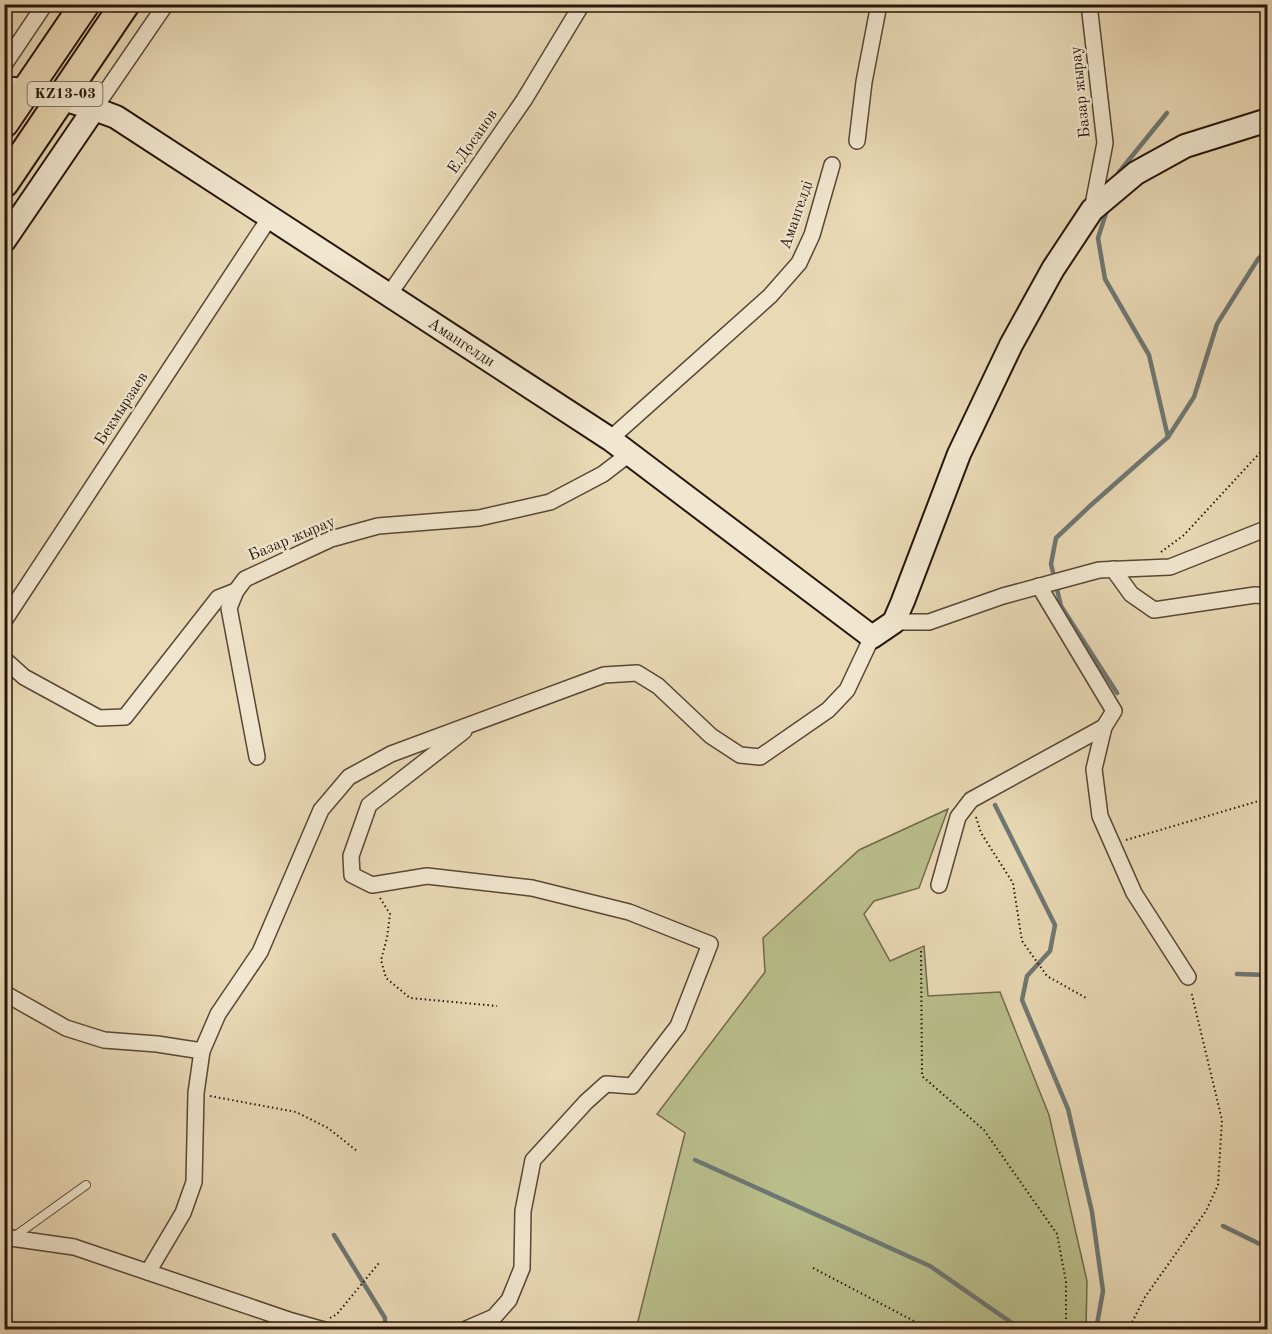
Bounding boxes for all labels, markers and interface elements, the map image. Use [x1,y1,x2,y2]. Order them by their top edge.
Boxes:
street label: Базар жырау [1068,45,1094,139]
road number: KZ13-03 [28,82,103,106]
street label: Е.Досанов [445,107,501,177]
street label: Амангелді [778,178,816,252]
street label: Амангелди [425,316,497,370]
street label: Бекмырзаев [92,369,152,449]
street label: Базар жырау [246,513,338,564]

